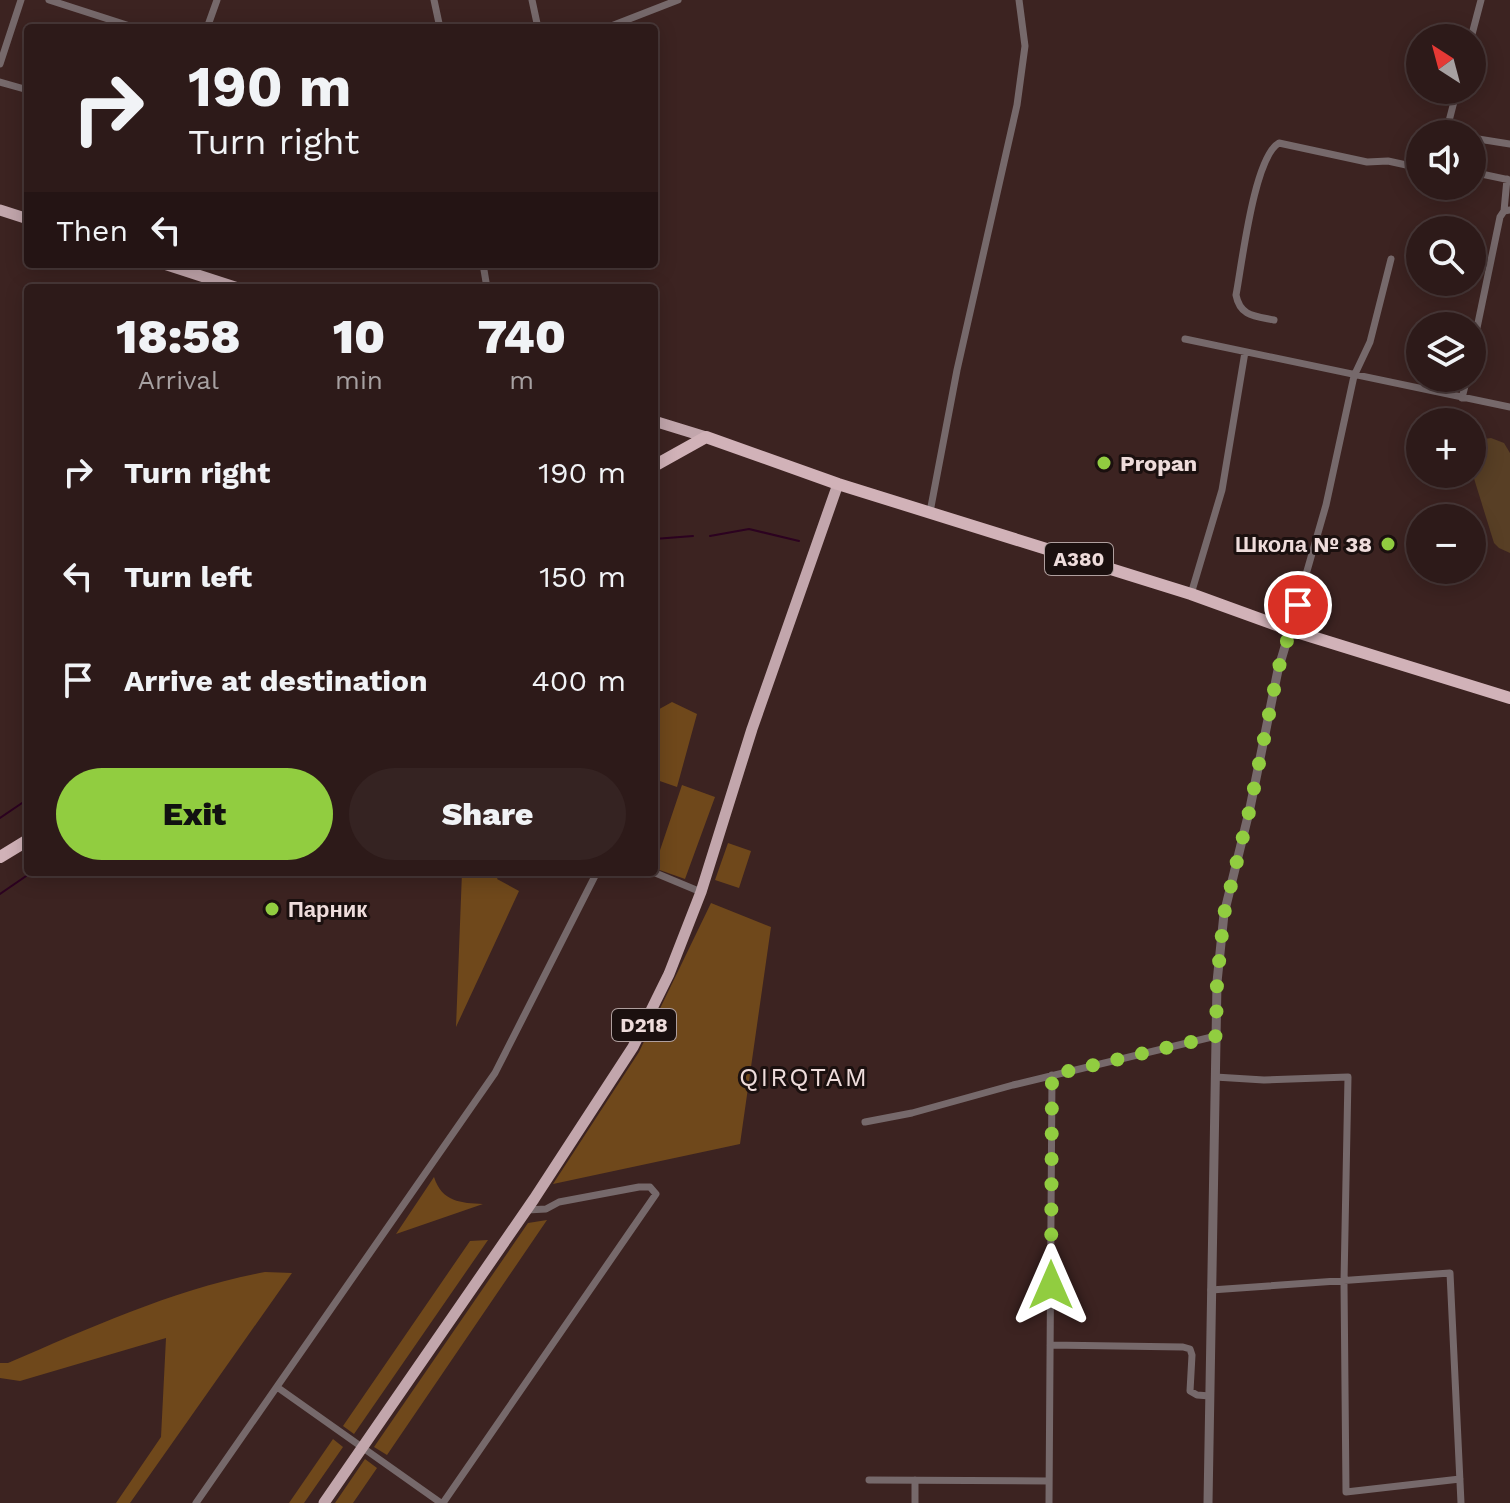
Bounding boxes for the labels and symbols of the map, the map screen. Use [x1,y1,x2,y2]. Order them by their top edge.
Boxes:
north arrow [1406,24,1486,104]
place label: Propan [1120,451,1197,476]
marker: Propan [1095,454,1113,472]
place label: Школа № 38 [1235,532,1372,557]
marker: Школа № 38 [1379,535,1397,553]
road number: A380 [1045,543,1113,575]
pin [1264,571,1332,639]
place label: Парник [288,897,368,922]
marker: Парник [263,900,281,918]
road number: D218 [612,1009,676,1041]
district label: QIRQTAM [739,1062,869,1092]
position arrow [1009,1243,1093,1327]

